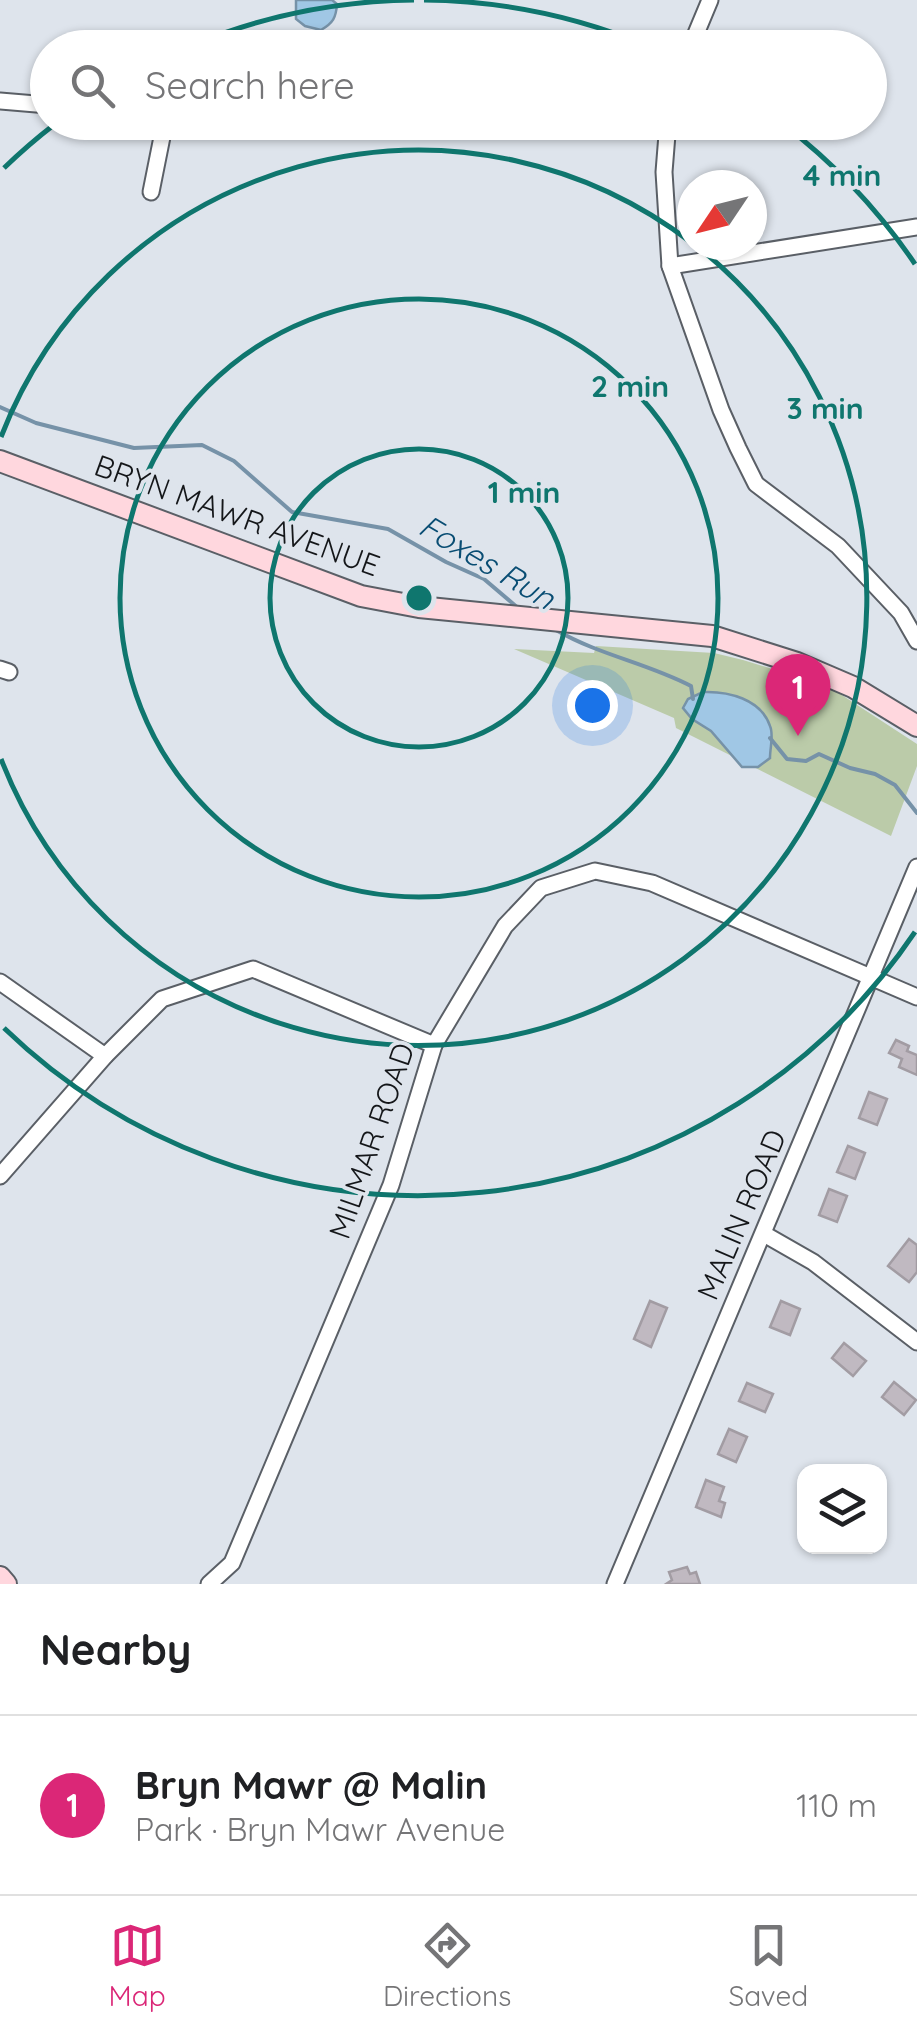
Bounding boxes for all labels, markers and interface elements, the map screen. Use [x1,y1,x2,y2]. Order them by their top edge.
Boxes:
search box [30,30,887,140]
icon: search [65,58,120,113]
text: Search here [145,61,355,109]
text: 4 min [803,156,881,194]
north arrow [677,170,767,260]
text: 2 min [591,367,669,405]
text: 3 min [786,389,864,427]
street label: BRYN MAWR AVENUE [90,446,385,584]
text: 1 min [488,473,560,511]
water label: Foxes Run [412,505,564,618]
centre of rings [401,580,437,616]
pin: 1 [766,654,830,736]
your location [567,680,618,731]
street label: MILMAR ROAD [320,1038,422,1243]
street label: MALIN ROAD [688,1124,794,1305]
map controls [797,1464,887,1554]
button: layers [797,1464,887,1554]
text: Nearby [40,1623,191,1676]
text: Bryn Mawr @ Malin [135,1761,487,1809]
text: 1 [66,1785,79,1825]
text: 110 m [796,1785,877,1825]
text: Park · Bryn Mawr Avenue [135,1809,505,1849]
tab: Map [109,1918,166,2013]
tab: Directions [383,1918,511,2013]
tab: Saved [729,1918,808,2013]

